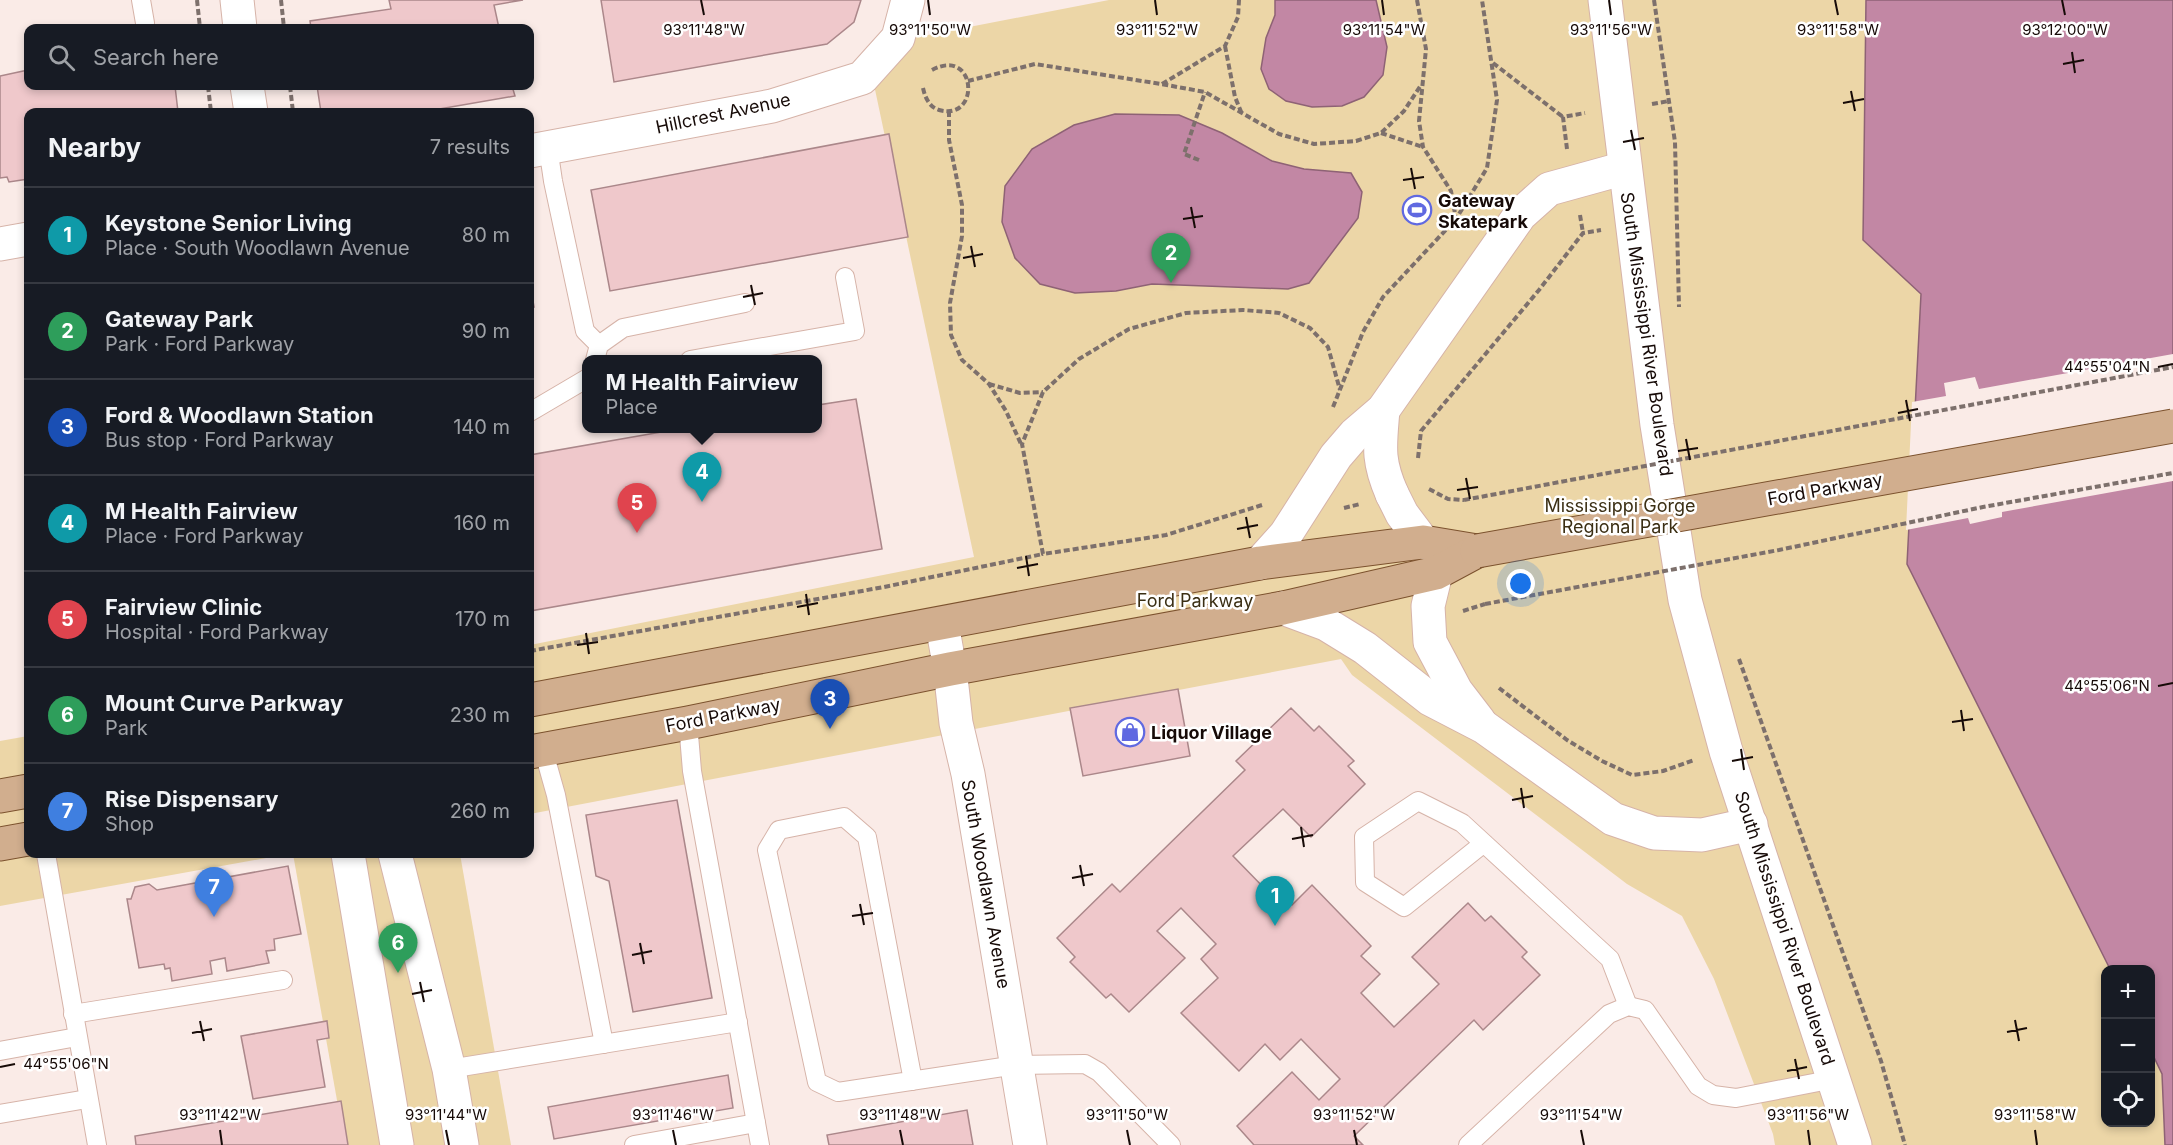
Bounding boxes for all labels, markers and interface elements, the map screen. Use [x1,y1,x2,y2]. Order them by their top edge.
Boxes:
text: 93°11'48"W [663,20,745,39]
text: 93°11'50"W [889,20,971,39]
text: 93°11'52"W [1116,20,1198,39]
text: 93°11'54"W [1343,20,1425,39]
text: 93°11'56"W [1570,20,1652,39]
text: 93°11'58"W [1797,20,1879,39]
text: 93°12'00"W [2022,20,2108,39]
search box [24,24,534,90]
icon: search [45,41,78,74]
text: Search here [93,44,219,70]
street label: Hillcrest Avenue [654,88,792,138]
text: Nearby [48,132,141,163]
text: 7 results [430,135,510,159]
place label: Gateway Skatepark [1438,190,1528,232]
street label: South Mississippi River Boulevard [1617,191,1677,477]
sports icon: Gateway Skatepark [1401,194,1433,226]
text: Keystone Senior Living [105,210,352,236]
text: 1 [63,223,72,247]
text: 80 m [462,223,510,247]
pin: 2 [1152,234,1190,283]
text: Place · South Woodlawn Avenue [105,236,410,260]
text: Gateway Park [105,306,253,332]
text: 2 [61,319,74,343]
text: 90 m [462,319,510,343]
text: Park · Ford Parkway [105,332,294,356]
popup [582,355,822,433]
text: 44°55'04"N [2064,357,2150,376]
text: M Health Fairview [606,369,798,395]
text: Place [606,395,658,419]
text: Ford & Woodlawn Station [105,402,374,428]
text: 3 [61,415,74,439]
text: 140 m [453,415,510,439]
text: Bus stop · Ford Parkway [105,428,334,452]
pin: 4 [682,452,722,502]
street label: Ford Parkway [1766,469,1884,509]
pin: 5 [618,484,656,533]
park label: Mississippi Gorge Regional Park [1544,495,1696,537]
text: M Health Fairview [105,498,298,524]
text: 4 [61,511,74,535]
text: 160 m [454,511,510,535]
text: Place · Ford Parkway [105,524,303,548]
your location [1506,569,1535,598]
park label: Ford Parkway [1137,590,1253,611]
text: Fairview Clinic [105,594,262,620]
text: 5 [61,607,74,631]
text: 170 m [455,607,510,631]
text: Hospital · Ford Parkway [105,620,329,644]
text: 44°55'06"N [2064,676,2150,695]
pin: 3 [810,680,850,729]
text: Mount Curve Parkway [105,690,343,716]
street label: Ford Parkway [664,694,782,736]
text: 6 [61,703,74,727]
text: 230 m [450,703,510,727]
text: Park [105,716,148,740]
shop icon: Liquor Village [1114,716,1146,748]
place label: Liquor Village [1151,722,1272,743]
street label: South Woodlawn Avenue [957,778,1015,990]
text: Rise Dispensary [105,786,279,812]
street label: South Mississippi River Boulevard [1731,788,1839,1068]
text: 7 [62,799,73,823]
text: 260 m [450,799,510,823]
text: Shop [105,812,154,836]
pin: 7 [194,868,234,917]
pin: 1 [1256,876,1294,926]
pin: 6 [378,924,418,973]
map controls [2101,965,2155,1127]
button: + [2101,965,2155,1019]
button: − [2101,1019,2155,1073]
text: 44°55'06"N [23,1054,109,1073]
button: locate [2101,1073,2155,1127]
text: 93°11'42"W [179,1105,261,1124]
text: 93°11'44"W [405,1105,487,1124]
text: 93°11'46"W [632,1105,714,1124]
text: 93°11'48"W [859,1105,941,1124]
text: 93°11'50"W [1086,1105,1168,1124]
text: 93°11'52"W [1313,1105,1395,1124]
text: 93°11'54"W [1540,1105,1622,1124]
text: 93°11'56"W [1767,1105,1849,1124]
text: 93°11'58"W [1994,1105,2076,1124]

